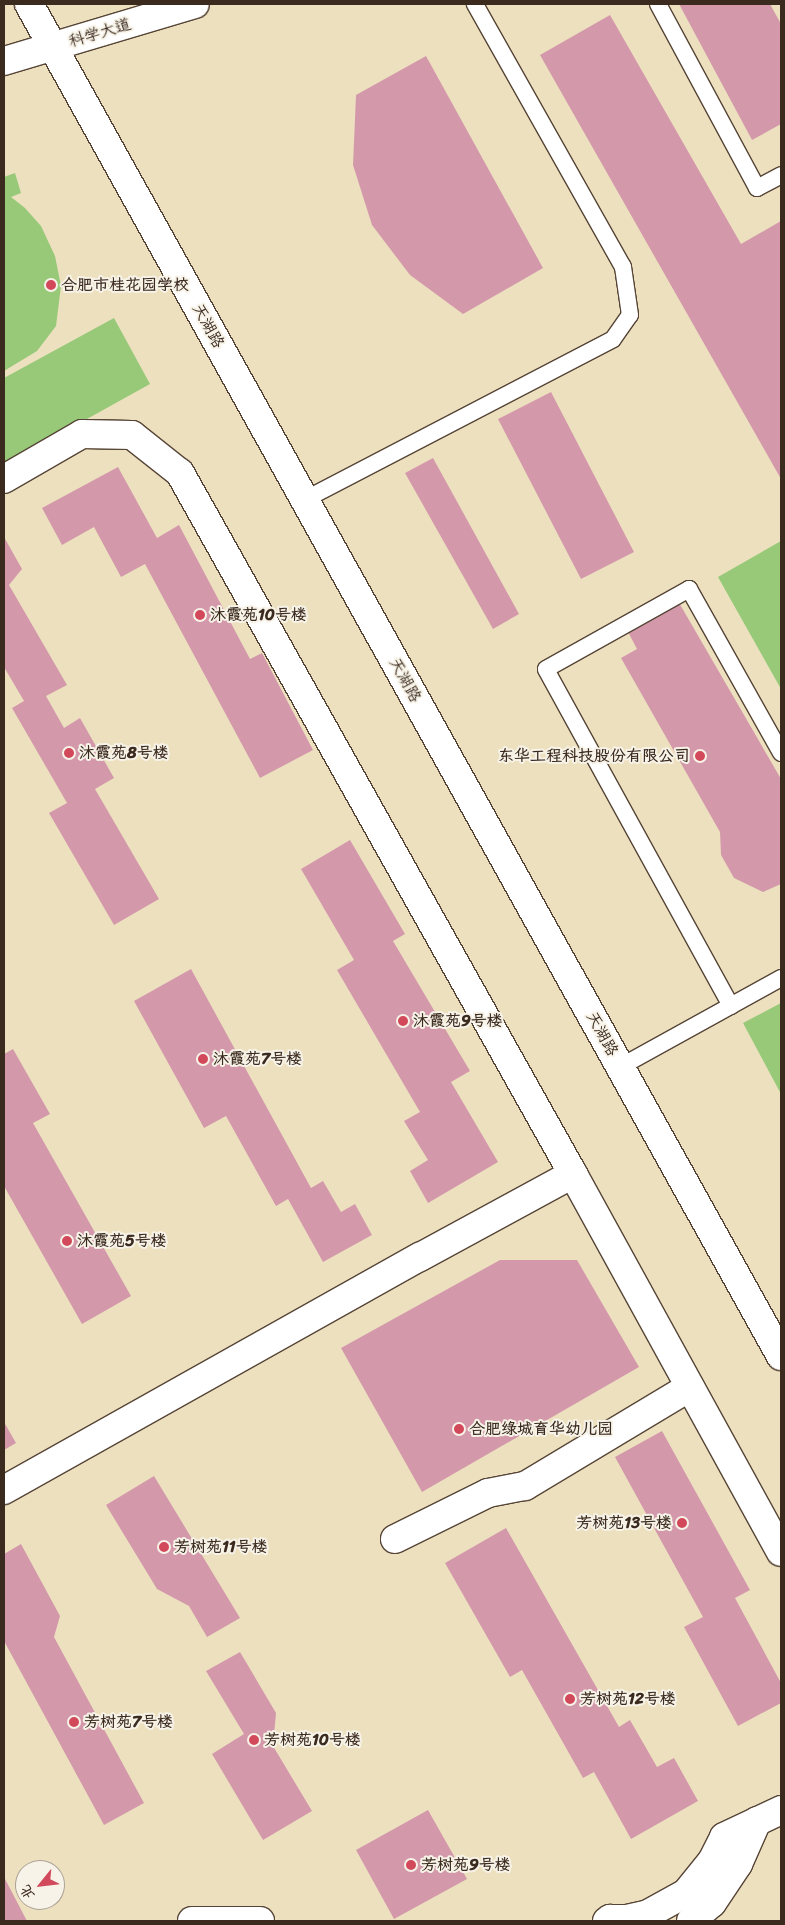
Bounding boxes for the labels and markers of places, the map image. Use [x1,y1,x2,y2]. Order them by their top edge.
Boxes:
place label: 合肥市桂花园学校 [61,275,189,295]
marker: 合肥市桂花园学校 [45,279,57,291]
place label: 沐霞苑10号楼 [210,605,307,625]
marker: 沐霞苑10号楼 [194,609,206,621]
place label: 沐霞苑8号楼 [79,743,169,763]
place label: 东华工程科技股份有限公司 [498,746,690,766]
marker: 沐霞苑8号楼 [63,747,75,759]
marker: 东华工程科技股份有限公司 [694,750,706,762]
place label: 沐霞苑9号楼 [413,1011,503,1031]
marker: 沐霞苑9号楼 [397,1015,409,1027]
place label: 沐霞苑7号楼 [213,1049,302,1069]
marker: 沐霞苑7号楼 [197,1053,209,1065]
place label: 沐霞苑5号楼 [77,1231,167,1251]
marker: 沐霞苑5号楼 [61,1235,73,1247]
place label: 合肥绿城育华幼儿园 [469,1419,613,1439]
marker: 合肥绿城育华幼儿园 [453,1423,465,1435]
place label: 芳树苑13号楼 [576,1513,672,1533]
marker: 芳树苑13号楼 [676,1517,688,1529]
place label: 芳树苑11号楼 [174,1537,268,1557]
marker: 芳树苑11号楼 [158,1541,170,1553]
place label: 芳树苑12号楼 [580,1689,676,1709]
marker: 芳树苑12号楼 [564,1693,576,1705]
place label: 芳树苑7号楼 [84,1712,173,1732]
marker: 芳树苑7号楼 [68,1716,80,1728]
place label: 芳树苑10号楼 [264,1730,361,1750]
marker: 芳树苑10号楼 [248,1734,260,1746]
place label: 芳树苑9号楼 [421,1855,511,1875]
marker: 芳树苑9号楼 [405,1859,417,1871]

